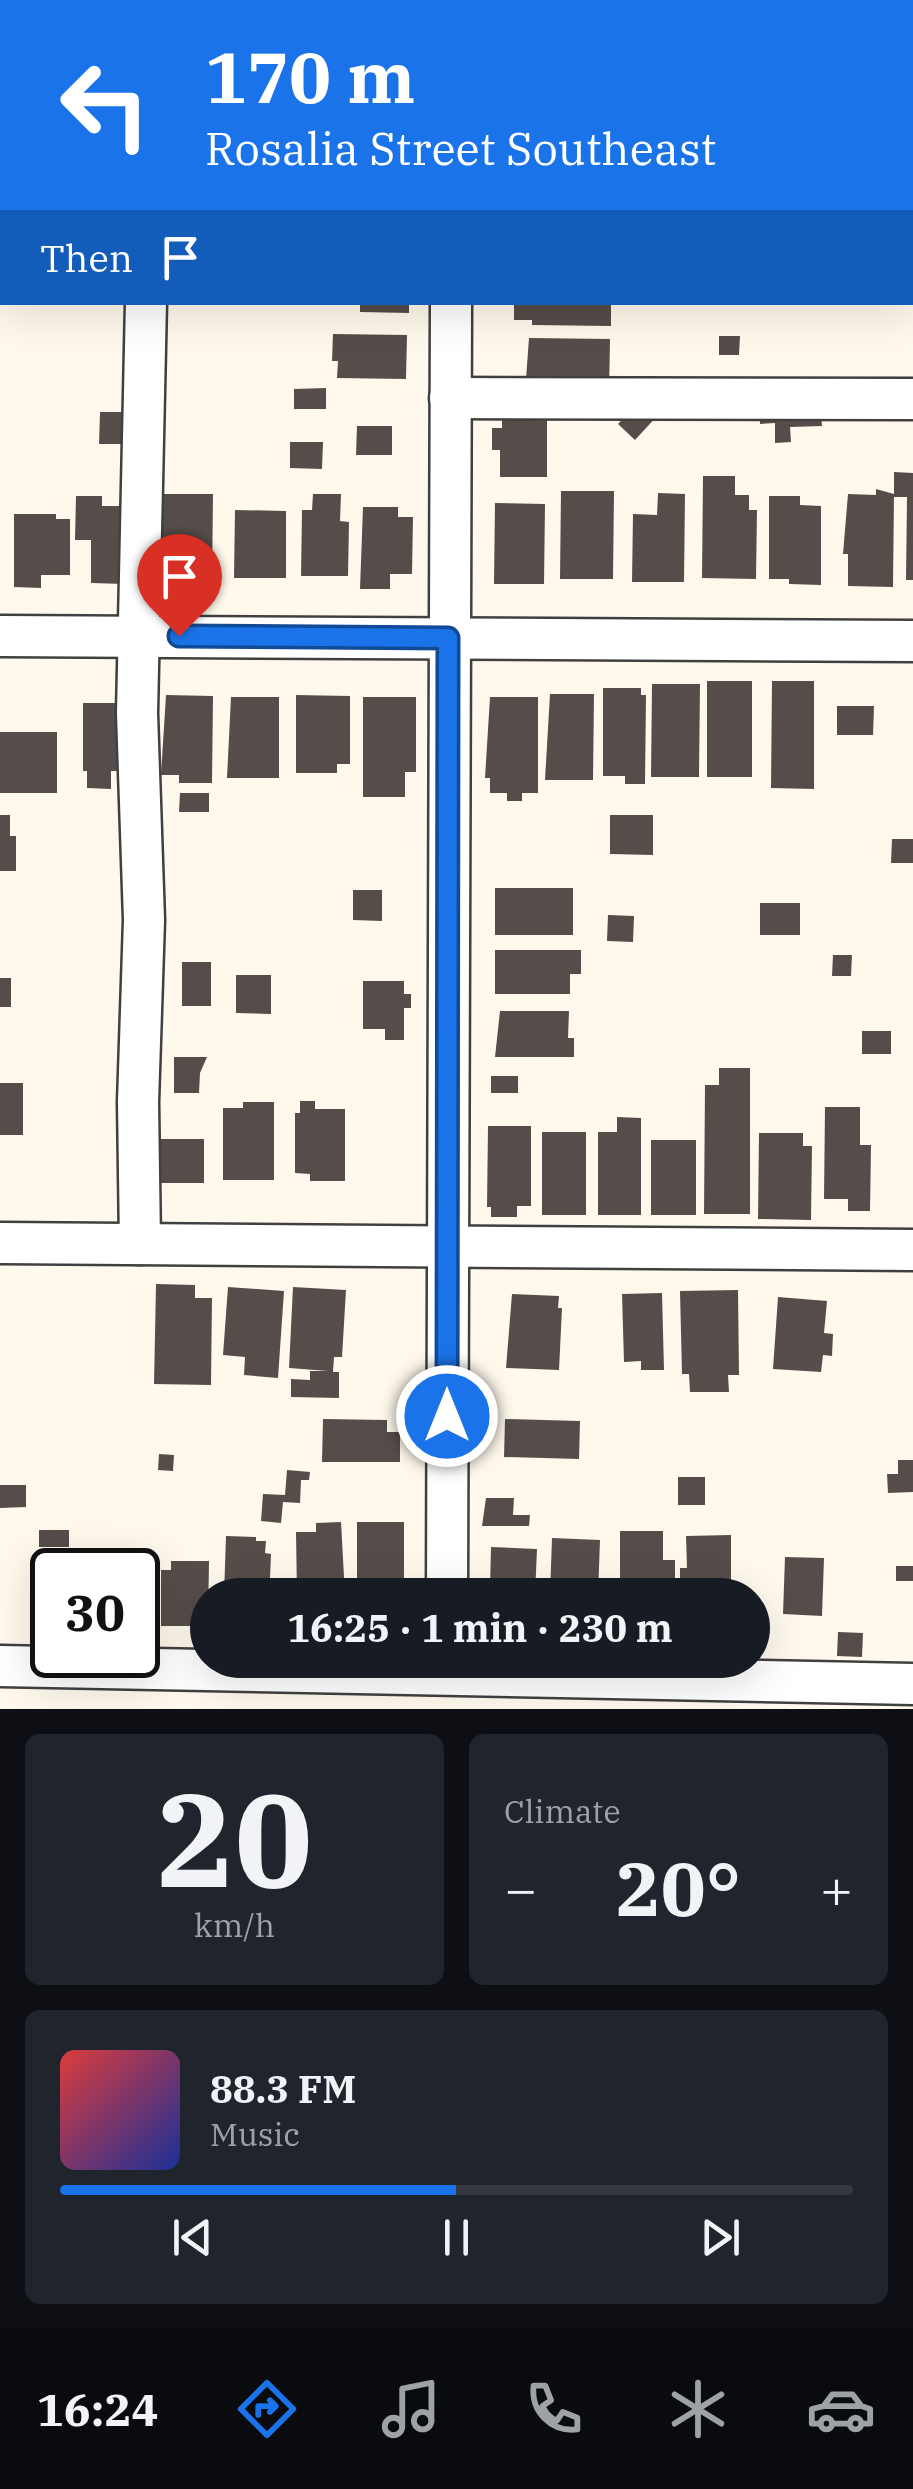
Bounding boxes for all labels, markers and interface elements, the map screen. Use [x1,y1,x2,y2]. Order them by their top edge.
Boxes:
text: 170 m [205,31,415,122]
icon: left [40,40,170,170]
text: Rosalia Street Southeast [205,119,716,177]
icon: arrive [153,230,208,285]
text: Then [40,233,133,282]
pin [137,534,222,637]
icon: arrive [152,549,207,604]
position arrow [395,1364,499,1468]
speed limit sign: 30 [30,1548,160,1678]
text: 16:25 · 1 min · 230 m [287,1603,673,1652]
text: 20 [156,1754,313,1923]
text: Climate [504,1790,621,1832]
text: 20° [616,1839,741,1937]
text: − [504,1853,537,1924]
text: + [820,1853,853,1924]
text: km/h [194,1904,275,1946]
text: 88.3 FM [210,2064,356,2113]
text: Music [210,2113,300,2155]
icon: previous [165,2210,220,2265]
icon: pause [429,2210,484,2265]
icon: next [693,2210,748,2265]
icon: directions [232,2374,302,2444]
icon: music [376,2374,446,2444]
icon: phone [519,2374,589,2444]
icon: climate [663,2374,733,2444]
icon: car [806,2374,876,2444]
text: 16:24 [37,2380,158,2438]

